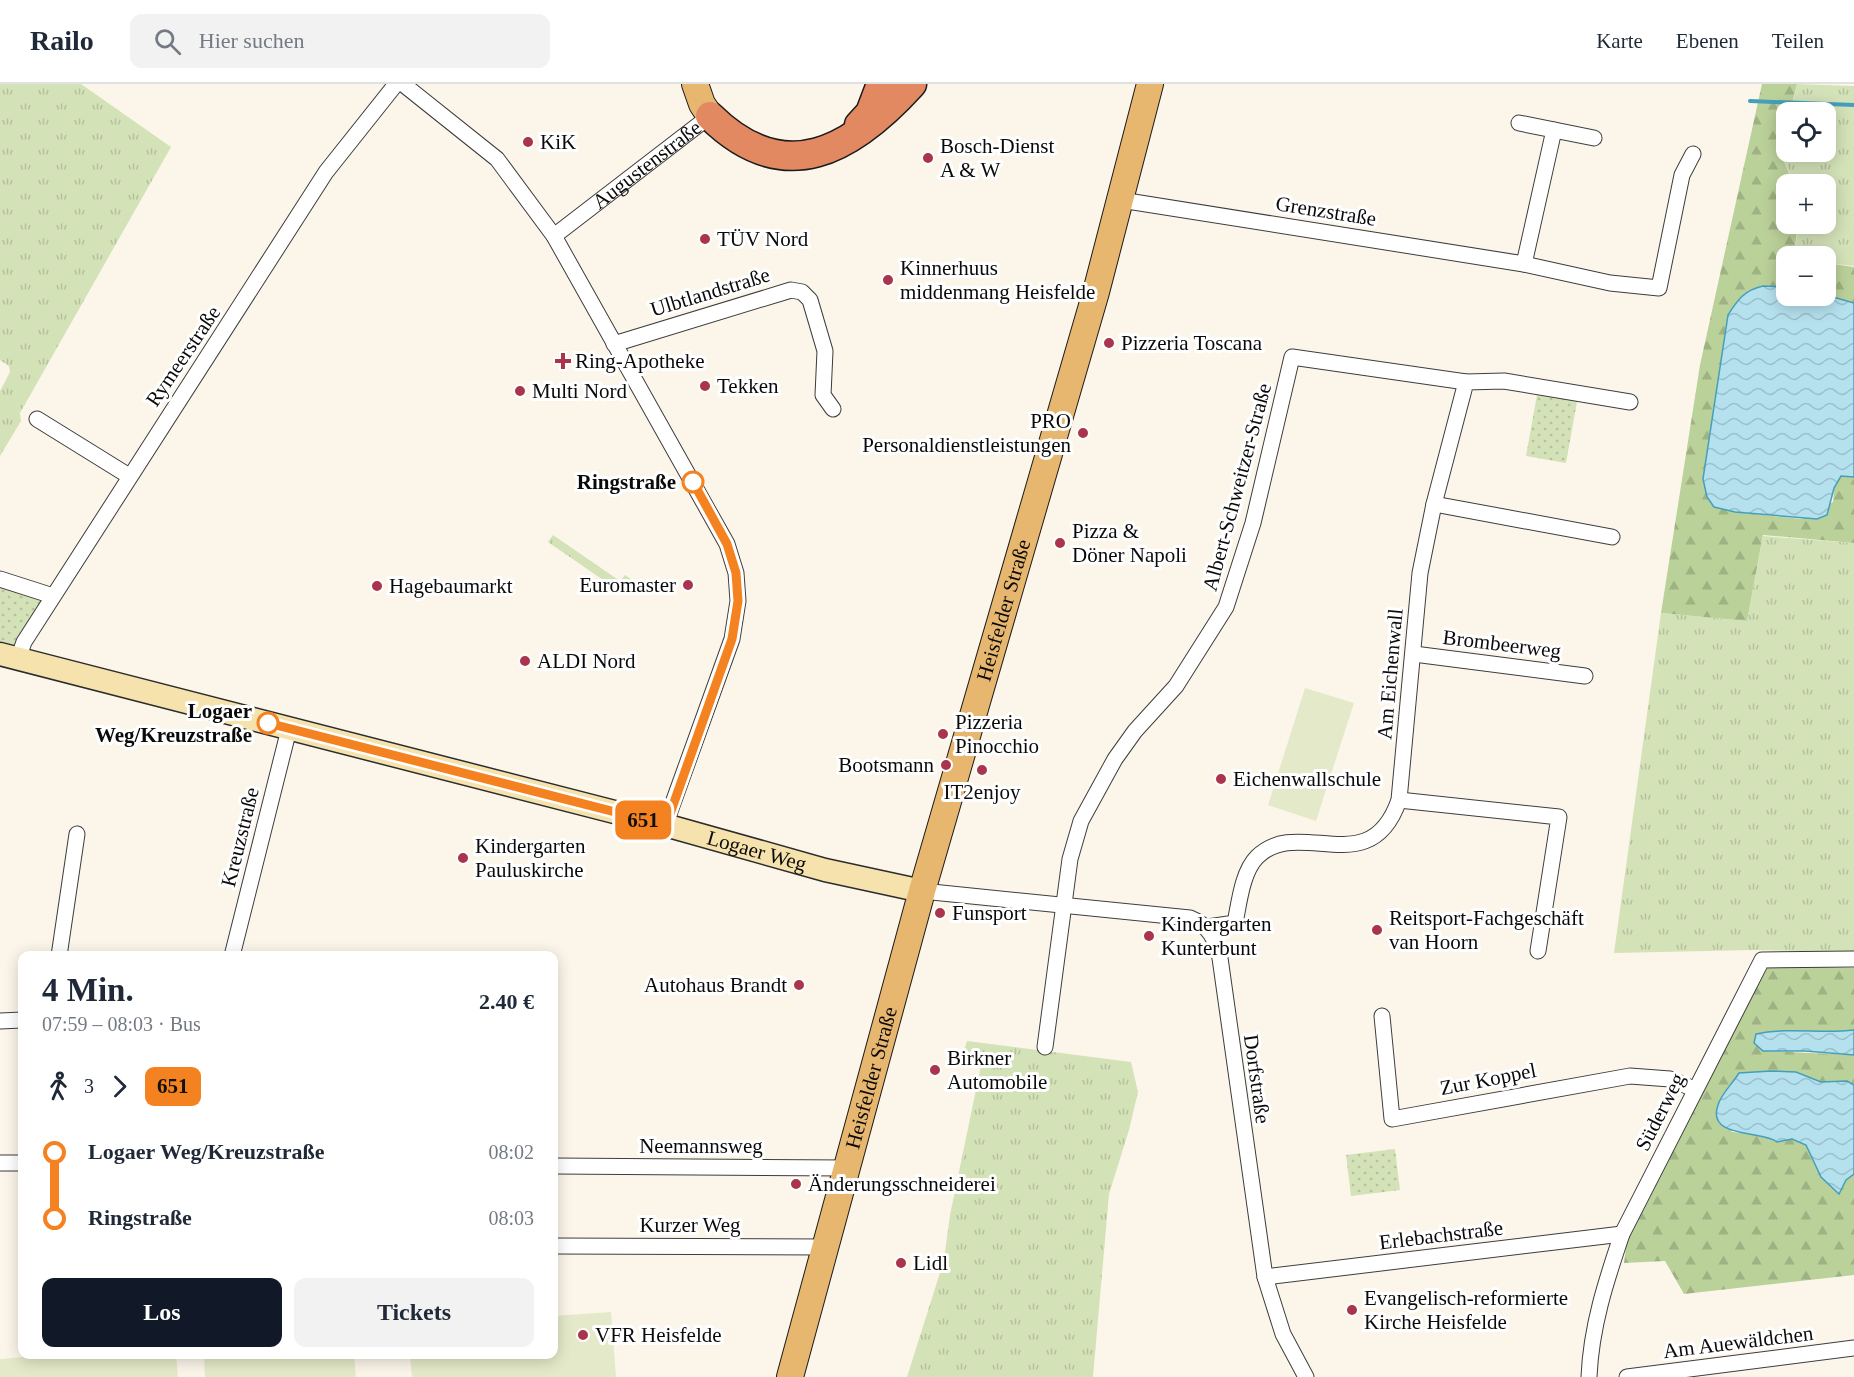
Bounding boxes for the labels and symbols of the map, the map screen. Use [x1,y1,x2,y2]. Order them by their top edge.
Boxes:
street label: Augustenstraße [588,115,706,214]
place label: KiK [540,130,576,154]
place label: Bosch-Dienst A & W [940,134,1054,182]
marker: KiK [521,135,535,149]
marker: Bosch-Dienst A & W [921,151,935,165]
street label: Grenzstraße [1274,191,1378,231]
place label: TÜV Nord [717,227,809,251]
marker: TÜV Nord [698,232,712,246]
place label: Kinnerhuus middenmang Heisfelde [900,256,1095,304]
street label: Ulbtlandstraße [647,262,773,322]
marker: Kinnerhuus middenmang Heisfelde [881,273,895,287]
street label: Rymeerstraße [141,301,225,411]
place label: Pizzeria Toscana [1121,331,1263,355]
marker: Pizzeria Toscana [1102,336,1116,350]
place label: Ring-Apotheke [575,349,704,373]
marker: Ring-Apotheke [556,354,570,368]
place label: Tekken [717,374,779,398]
place label: Multi Nord [532,379,628,403]
marker: Tekken [698,379,712,393]
street label: Albert-Schweitzer-Straße [1198,380,1276,594]
marker: Multi Nord [513,384,527,398]
place label: PRO Personaldienstleistungen [862,409,1071,457]
marker: PRO Personaldienstleistungen [1076,426,1090,440]
place label: Ringstraße [577,470,676,494]
marker: Ringstraße [682,471,704,493]
place label: Pizza & Döner Napoli [1072,519,1187,567]
marker: Pizza & Döner Napoli [1053,536,1067,550]
street label: Heisfelder Straße [972,537,1036,684]
place label: Euromaster [579,573,676,597]
place label: Hagebaumarkt [389,574,513,598]
marker: Euromaster [681,578,695,592]
marker: Hagebaumarkt [370,579,384,593]
street label: Am Eichenwall [1372,607,1408,740]
street label: Brombeerweg [1441,625,1563,663]
place label: ALDI Nord [537,649,636,673]
marker: ALDI Nord [518,654,532,668]
place label: Logaer Weg/Kreuzstraße [95,699,252,747]
place label: Pizzeria Pinocchio [955,710,1039,758]
marker: Logaer Weg/Kreuzstraße [257,712,279,734]
marker: Pizzeria Pinocchio [936,727,950,741]
place label: Bootsmann [838,753,934,777]
marker: Bootsmann [939,758,953,772]
marker: IT2enjoy [975,763,989,777]
place label: Eichenwallschule [1233,767,1381,791]
marker: Eichenwallschule [1214,772,1228,786]
place label: IT2enjoy [944,780,1021,804]
street label: Kreuzstraße [216,785,264,889]
line badge: 651 [608,800,678,840]
street label: Logaer Weg [704,825,810,876]
place label: Kindergarten Pauluskirche [475,834,586,882]
marker: Kindergarten Pauluskirche [456,851,470,865]
place label: Funsport [952,901,1027,925]
marker: Funsport [933,906,947,920]
place label: Reitsport-Fachgeschäft van Hoorn [1389,906,1584,954]
place label: Kindergarten Kunterbunt [1161,912,1272,960]
marker: Reitsport-Fachgeschäft van Hoorn [1370,923,1384,937]
marker: Kindergarten Kunterbunt [1142,929,1156,943]
place label: Autohaus Brandt [644,973,787,997]
marker: Autohaus Brandt [792,978,806,992]
street label: Heisfelder Straße [840,1004,902,1152]
street label: Dorfstraße [1239,1033,1275,1125]
place label: Birkner Automobile [947,1046,1047,1094]
street label: Zur Koppel [1438,1058,1538,1100]
marker: Birkner Automobile [928,1063,942,1077]
street label: Süderweg [1630,1069,1690,1155]
street label: Neemannsweg [639,1134,763,1158]
place label: Änderungsschneiderei [808,1172,996,1196]
marker: Änderungsschneiderei [789,1177,803,1191]
street label: Kurzer Weg [639,1213,741,1237]
street label: Erlebachstraße [1378,1215,1504,1255]
place label: Lidl [913,1251,948,1275]
marker: Lidl [894,1256,908,1270]
place label: Evangelisch-reformierte Kirche Heisfelde [1364,1286,1568,1334]
marker: Evangelisch-reformierte Kirche Heisfelde [1345,1303,1359,1317]
street label: Am Auewäldchen [1662,1321,1815,1363]
place label: VFR Heisfelde [595,1323,722,1347]
marker: VFR Heisfelde [576,1328,590,1342]

